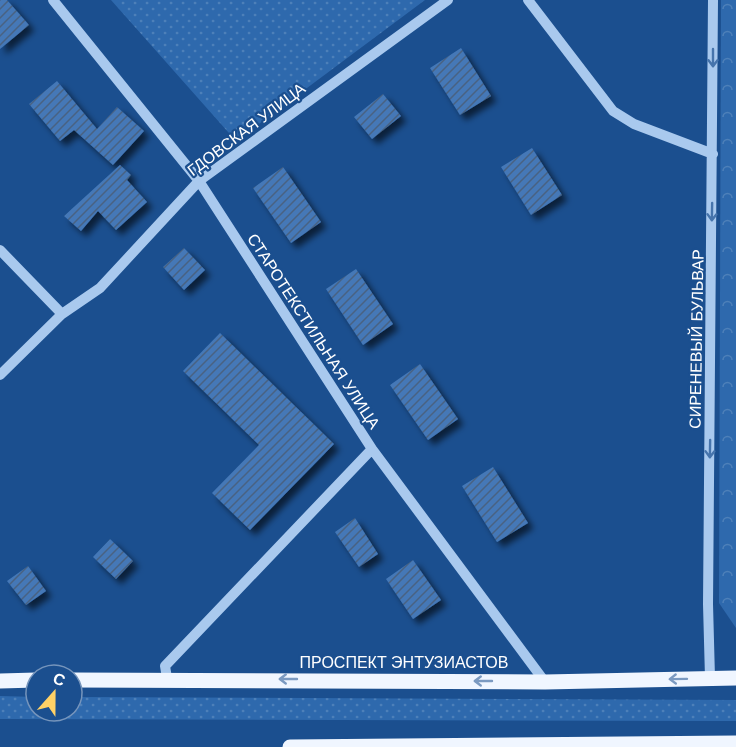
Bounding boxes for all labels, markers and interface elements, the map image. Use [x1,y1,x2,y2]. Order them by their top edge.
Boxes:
one-way arrow [707,48,719,68]
street label: ГДОВСКАЯ УЛИЦА [184,79,309,179]
one-way arrow [706,202,718,222]
street label: СТАРОТЕКСТИЛЬНАЯ УЛИЦА [244,231,383,432]
street label: СИРЕНЕВЫЙ БУЛЬВАР [685,249,707,429]
one-way arrow [704,439,716,459]
street label: ПРОСПЕКТ ЭНТУЗИАСТОВ [300,654,508,671]
north arrow [24,663,84,723]
text: С [51,669,68,690]
one-way arrow [668,673,688,684]
one-way arrow [278,674,298,685]
one-way arrow [473,675,493,687]

